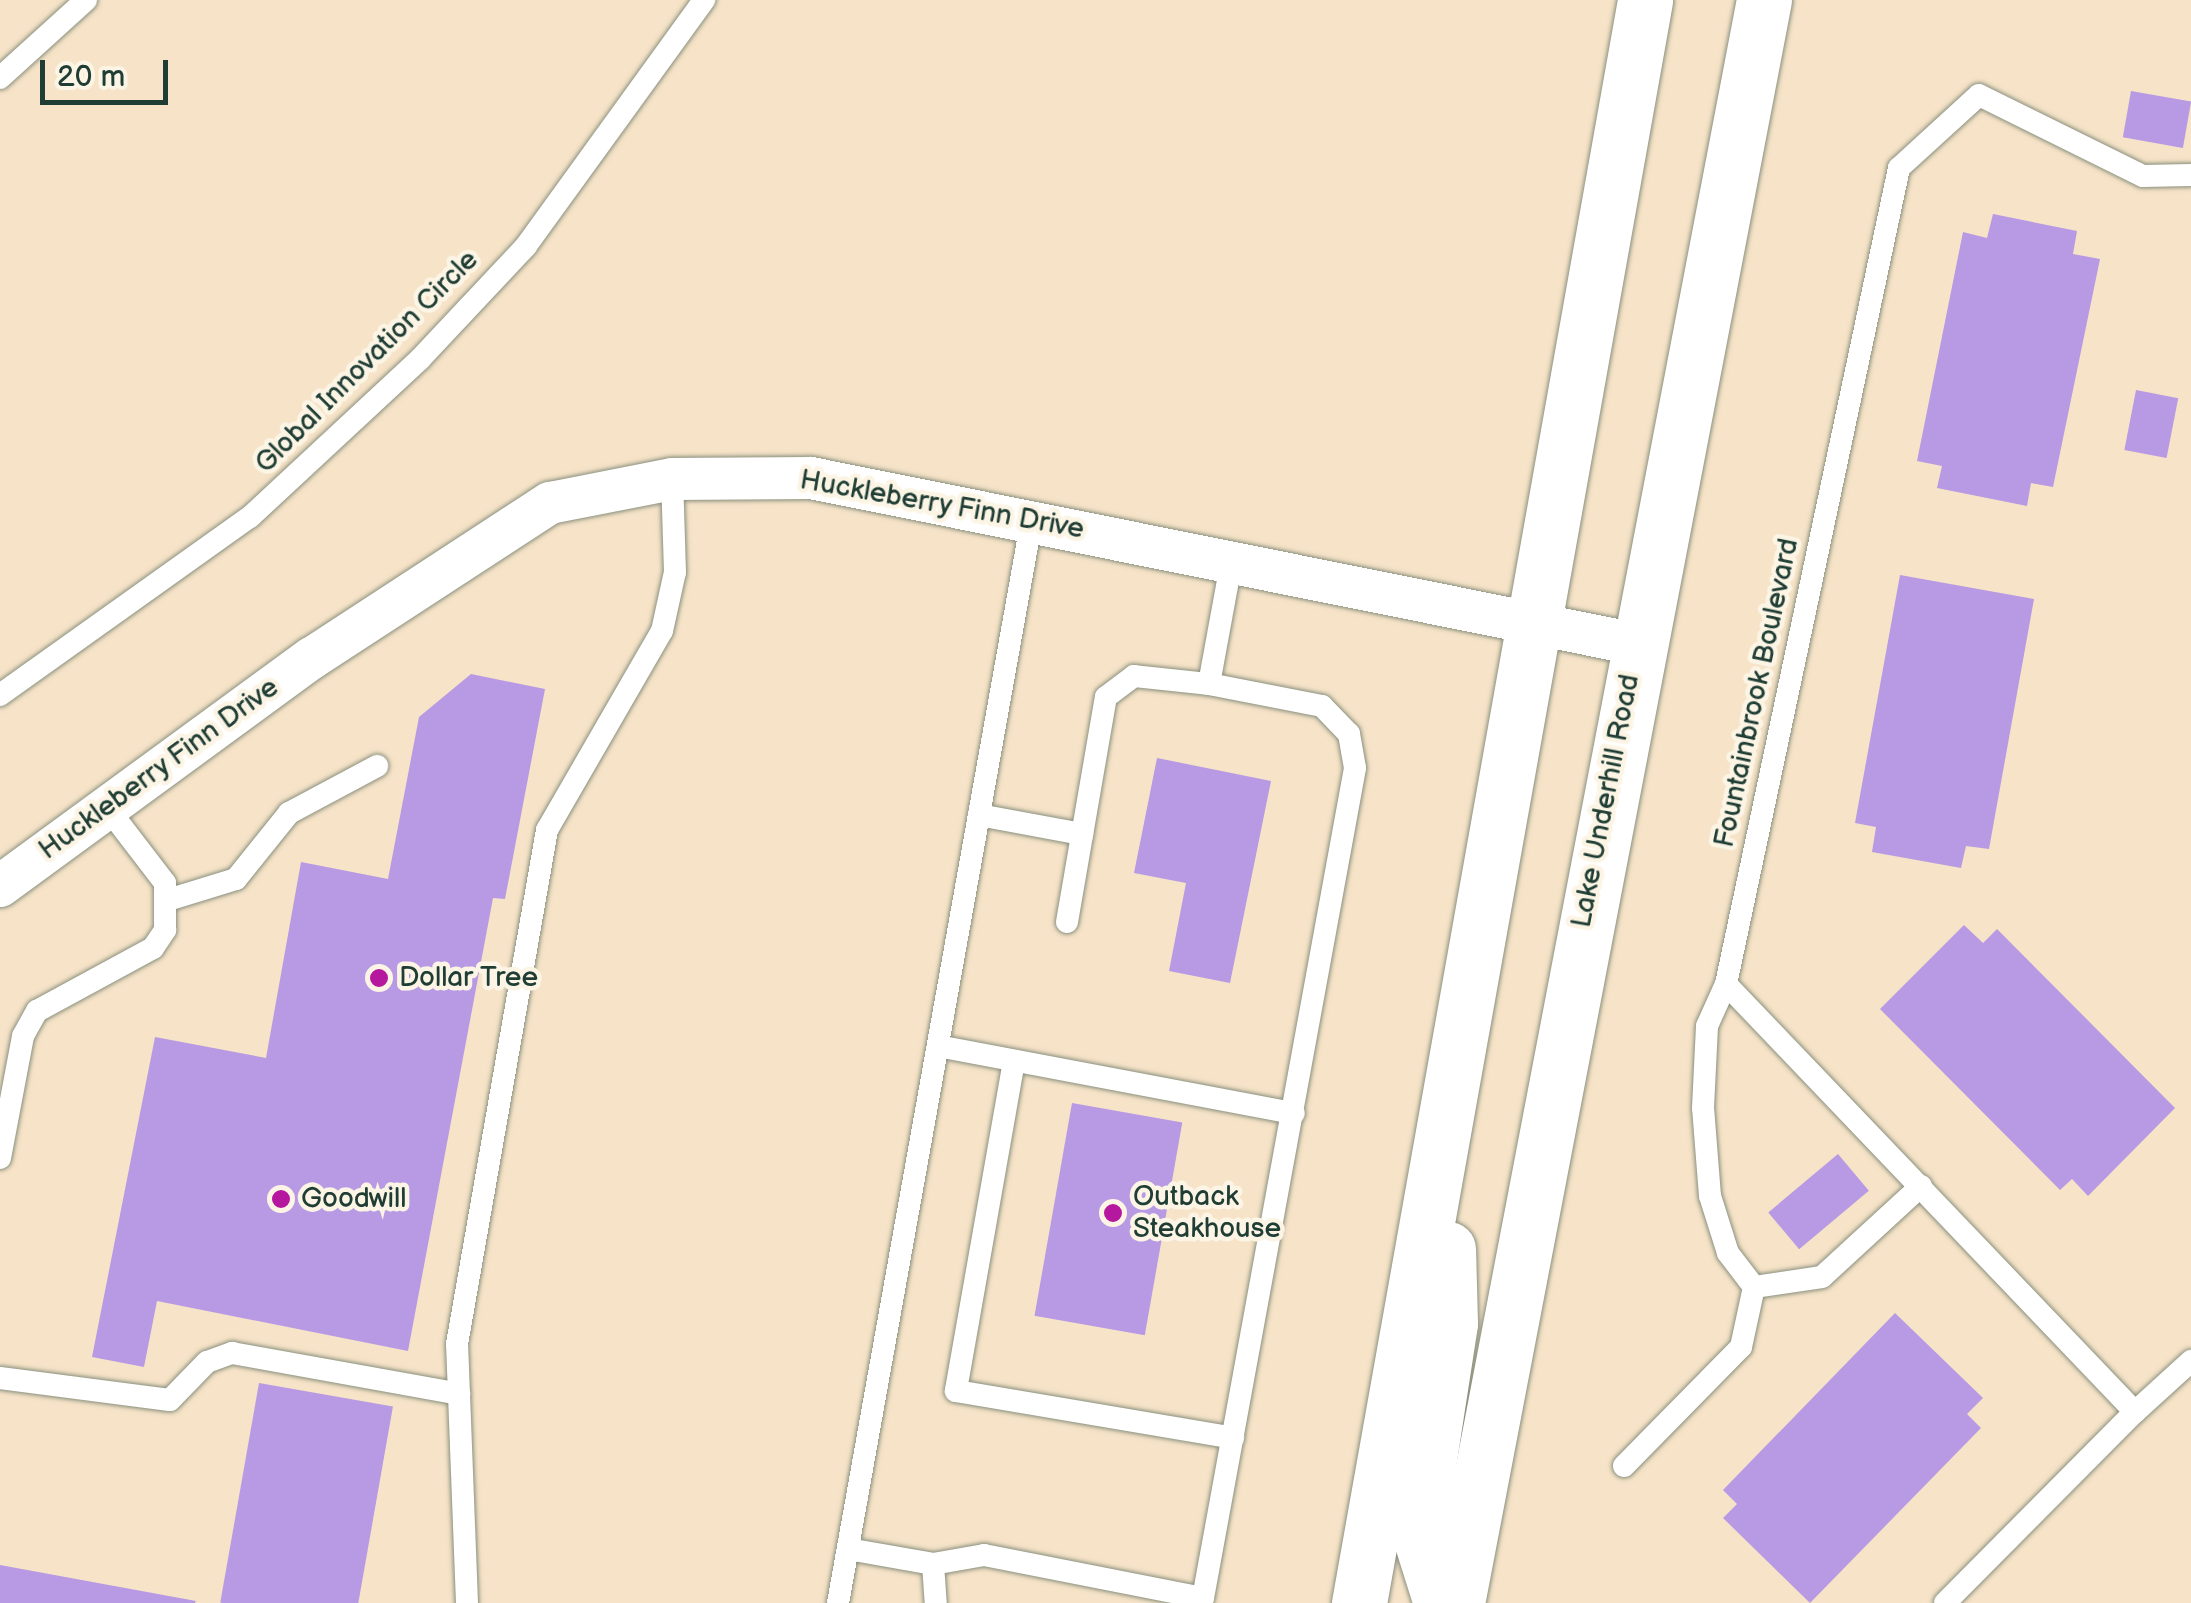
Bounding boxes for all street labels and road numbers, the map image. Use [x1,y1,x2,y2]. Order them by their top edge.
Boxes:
street label: Global Innovation Circle [249,244,485,480]
street label: Huckleberry Finn Drive [796,463,1088,547]
street label: Fountainbrook Boulevard [1708,535,1806,851]
street label: Huckleberry Finn Drive [32,670,286,868]
street label: Lake Underhill Road [1565,671,1647,931]

